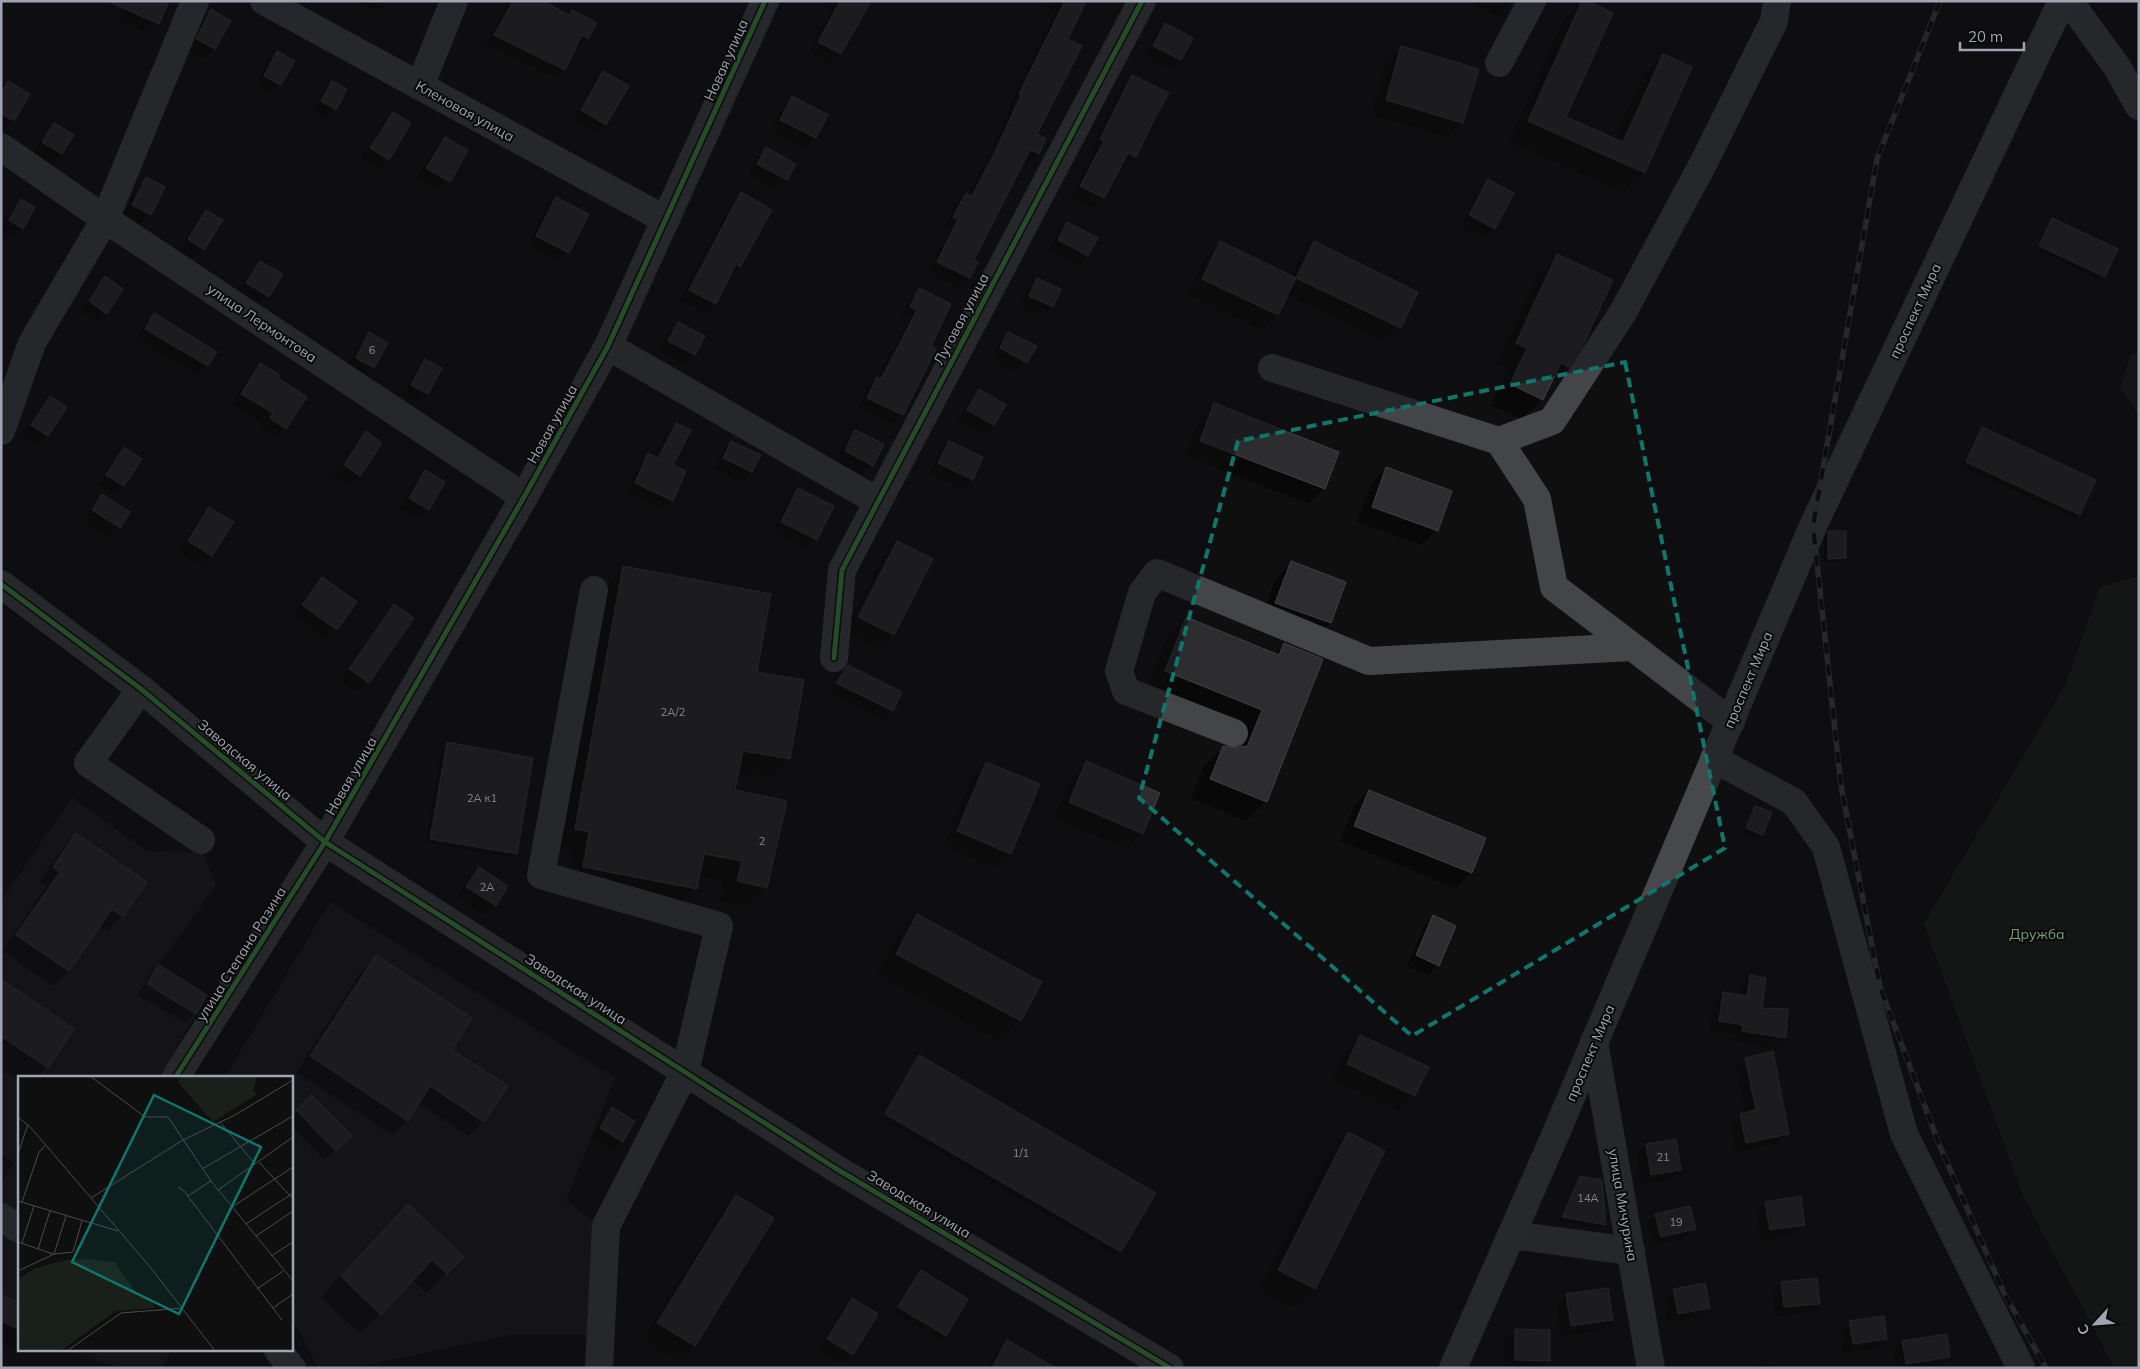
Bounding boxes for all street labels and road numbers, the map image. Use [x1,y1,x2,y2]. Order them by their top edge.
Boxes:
street label: Новая улица [700,16,752,104]
street label: Кленовая улица [412,76,518,146]
street label: проспект Мира [1885,260,1945,362]
street label: Луговая улица [929,270,993,368]
street label: улица Лермонтова [204,280,320,366]
street label: Новая улица [523,381,581,467]
street label: проспект Мира [1720,629,1776,731]
street label: Заводская улица [194,715,296,805]
street label: Новая улица [321,734,381,818]
street label: улица Степана Разина [192,883,290,1025]
street label: Заводская улица [522,949,630,1029]
street label: проспект Мира [1562,1002,1618,1104]
street label: улица Мичурина [1604,1147,1642,1263]
street label: Заводская улица [864,1166,974,1242]

